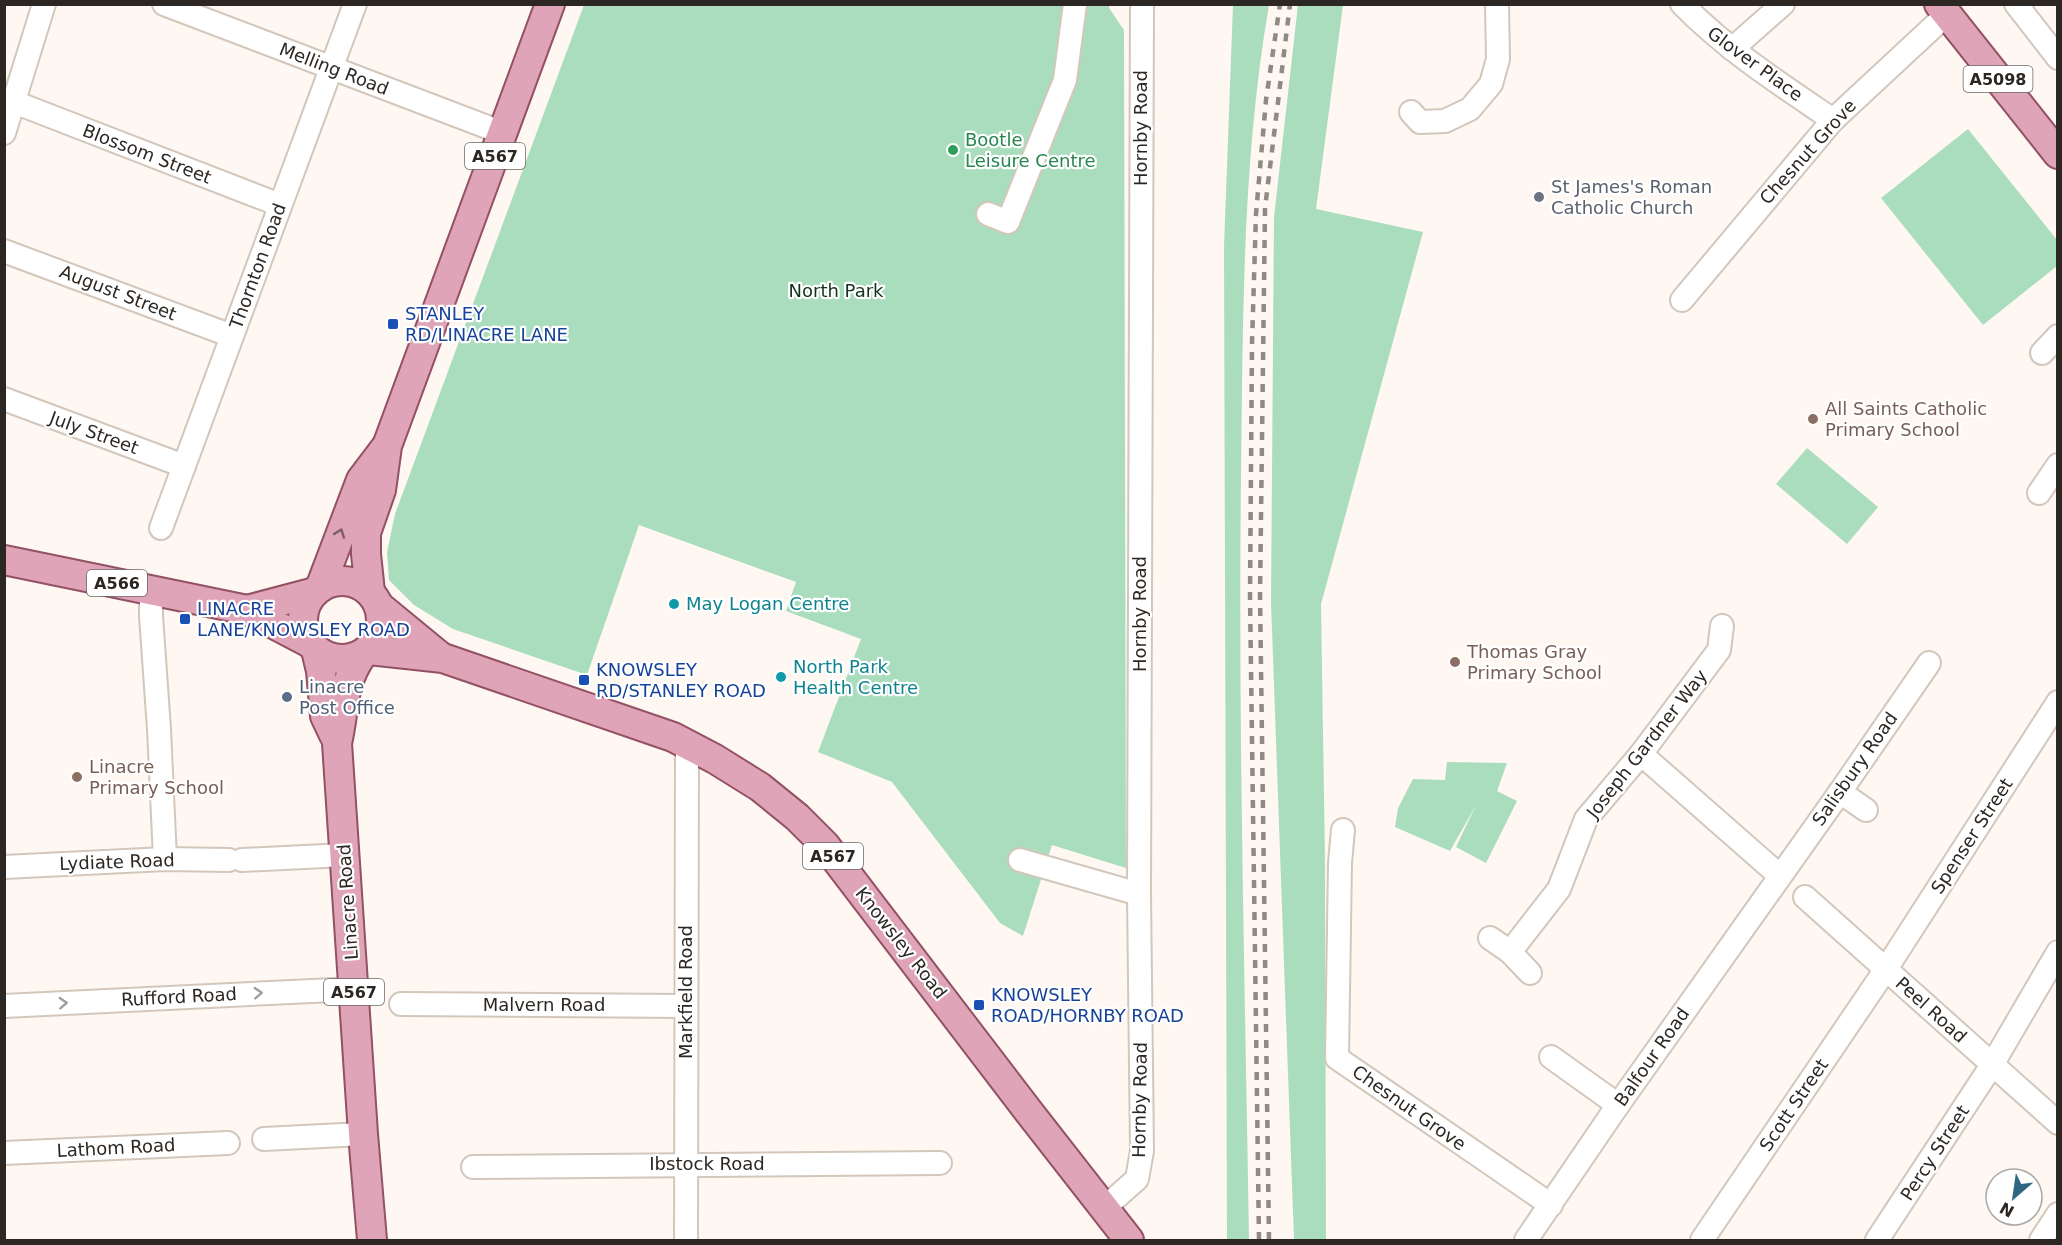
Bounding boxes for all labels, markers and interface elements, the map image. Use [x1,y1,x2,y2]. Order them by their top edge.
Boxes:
street label: Glover Place [1704,22,1807,105]
street label: Melling Road [277,38,392,99]
road number: A5098 [1964,66,2032,92]
street label: Hornby Road [1130,70,1151,186]
street label: Chesnut Grove [1755,95,1860,208]
street label: Blossom Street [80,119,214,188]
place label: Bootle Leisure Centre [965,129,1096,171]
road number: A567 [465,143,525,169]
marker: Bootle Leisure Centre [946,143,960,157]
place label: St James's Roman Catholic Church [1551,176,1712,218]
marker: St James's Roman Catholic Church [1532,190,1546,204]
street label: Thornton Road [225,200,290,333]
street label: August Street [57,261,180,324]
park label: North Park [789,280,884,301]
place label: STANLEY RD/LINACRE LANE [405,303,568,345]
marker: STANLEY RD/LINACRE LANE [386,317,400,331]
place label: All Saints Catholic Primary School [1825,398,1987,440]
street label: July Street [46,406,141,458]
marker: All Saints Catholic Primary School [1806,412,1820,426]
one-way arrow [333,528,346,539]
street label: Hornby Road [1129,556,1150,672]
road number: A566 [87,570,147,596]
place label: May Logan Centre [686,593,849,614]
marker: May Logan Centre [667,597,681,611]
place label: LINACRE LANE/KNOWSLEY ROAD [197,598,410,640]
marker: LINACRE LANE/KNOWSLEY ROAD [178,612,192,626]
place label: Thomas Gray Primary School [1466,641,1602,683]
marker: Thomas Gray Primary School [1448,655,1462,669]
place label: North Park Health Centre [793,656,918,698]
place label: KNOWSLEY RD/STANLEY ROAD [596,659,766,701]
street label: Joseph Gardner Way [1581,665,1711,823]
marker: North Park Health Centre [774,670,788,684]
marker: KNOWSLEY RD/STANLEY ROAD [577,673,591,687]
place label: Linacre Post Office [299,676,395,718]
marker: Linacre Post Office [280,690,294,704]
street label: Salisbury Road [1808,708,1902,829]
place label: Linacre Primary School [89,756,224,798]
marker: Linacre Primary School [70,770,84,784]
street label: Spenser Street [1926,774,2017,897]
street label: Linacre Road [333,843,362,961]
road number: A567 [803,843,863,869]
street label: Lydiate Road [59,849,175,874]
street label: Knowsley Road [851,883,952,1003]
street label: Markfield Road [675,925,696,1059]
street label: Peel Road [1892,972,1971,1047]
road number: A567 [324,979,384,1005]
street label: Rufford Road [121,983,237,1010]
place label: KNOWSLEY ROAD/HORNBY ROAD [991,984,1184,1026]
one-way arrow [253,987,262,1000]
street label: Malvern Road [483,994,605,1015]
one-way arrow [58,996,67,1009]
marker: KNOWSLEY ROAD/HORNBY ROAD [972,998,986,1012]
street label: Balfour Road [1610,1003,1693,1110]
street label: Hornby Road [1128,1042,1151,1158]
street label: Scott Street [1755,1055,1832,1155]
street label: Chesnut Grove [1348,1061,1470,1155]
street label: Percy Street [1896,1101,1973,1204]
street label: Lathom Road [56,1134,176,1161]
street label: Ibstock Road [649,1153,765,1174]
north arrow [1984,1167,2044,1227]
text: N [1997,1198,2017,1221]

